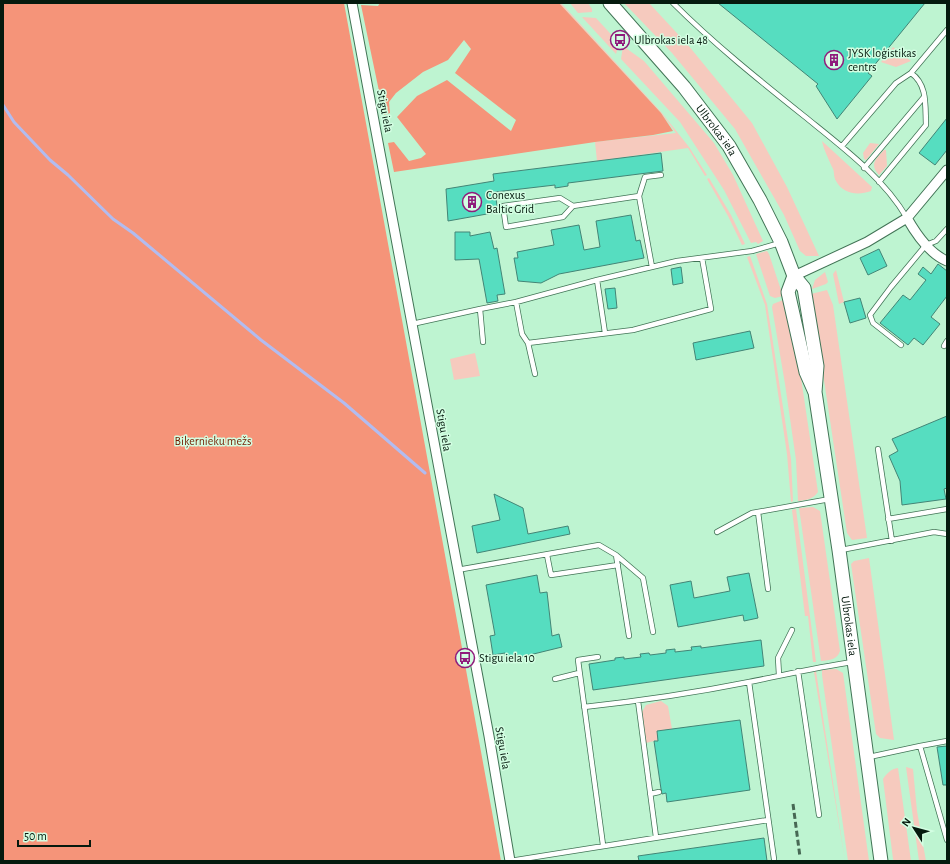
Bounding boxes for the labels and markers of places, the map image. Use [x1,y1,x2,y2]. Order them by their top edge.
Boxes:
bus stop icon: Ulbrokas iela 48 [609,29,631,51]
place label: Ulbrokas iela 48 [634,34,708,46]
place label: JYSK loģistikas centrs [848,47,916,73]
building icon: JYSK loģistikas centrs [823,49,845,71]
place label: Conexus Baltic Grid [486,189,534,215]
building icon: Conexus Baltic Grid [461,191,483,213]
bus stop icon: Stigu iela 10 [454,647,476,669]
place label: Stigu iela 10 [479,652,535,664]

